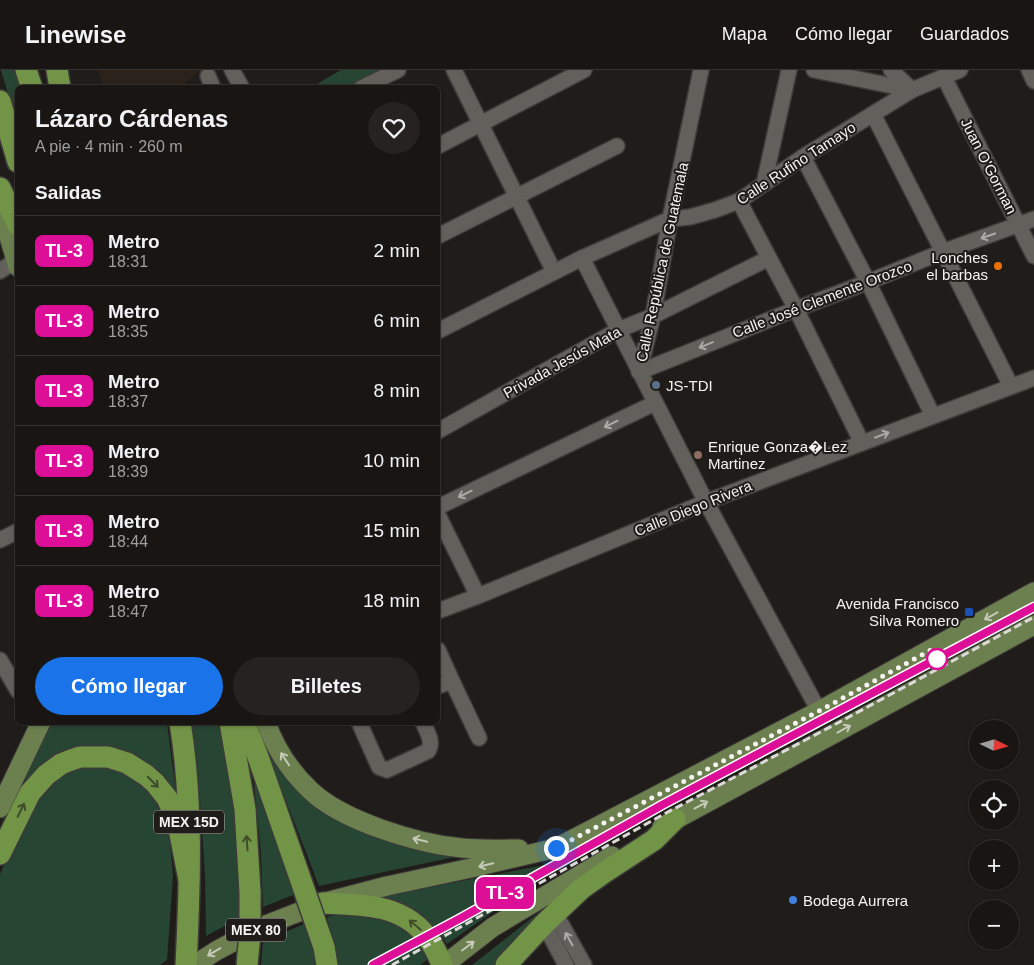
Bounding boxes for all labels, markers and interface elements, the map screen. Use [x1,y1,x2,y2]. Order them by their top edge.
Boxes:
text: Linewise [25,21,126,48]
text: Mapa [722,24,767,44]
text: Cómo llegar [795,24,892,44]
text: Guardados [920,24,1009,44]
button: heart [368,102,420,154]
text: Lázaro Cárdenas [35,105,228,132]
street label: Juan O'Gorman [957,115,1021,217]
street label: Calle Rufino Tamayo [733,118,859,208]
text: A pie · 4 min · 260 m [35,138,183,155]
street label: Calle República de Guatemala [633,160,692,363]
text: Salidas [35,182,102,203]
text: Metro [108,231,160,252]
one-way arrow [981,232,996,241]
text: 2 min [374,240,420,261]
text: TL-3 [45,241,83,261]
place label: Lonches el barbas [926,249,988,283]
text: 18:31 [108,253,148,270]
street label: Calle José Clemente Orozco [730,257,914,341]
marker: Lonches el barbas [992,260,1004,272]
text: Metro [108,301,160,322]
text: 6 min [374,310,420,331]
text: TL-3 [45,311,83,331]
street label: Privada Jesús Mata [500,322,624,401]
text: 18:35 [108,323,148,340]
one-way arrow [699,341,714,350]
text: Metro [108,371,160,392]
place label: JS-TDI [666,377,713,394]
marker: JS-TDI [650,379,662,391]
text: 8 min [374,380,420,401]
text: TL-3 [45,381,83,401]
text: 18:37 [108,393,148,410]
one-way arrow [604,420,619,429]
one-way arrow [874,430,889,440]
place label: Enrique Gonza�Lez Martinez [708,438,847,472]
text: Metro [108,441,160,462]
marker: Enrique Gonza�Lez Martinez [692,449,704,461]
text: 10 min [363,450,420,471]
text: TL-3 [45,451,83,471]
text: 18:39 [108,463,148,480]
street label: Calle Diego Rivera [632,476,755,539]
one-way arrow [457,490,472,500]
text: Metro [108,511,160,532]
text: 15 min [363,520,420,541]
text: TL-3 [45,521,83,541]
text: 18:44 [108,533,148,550]
text: Metro [108,581,160,602]
text: 18 min [363,590,420,611]
text: TL-3 [45,591,83,611]
place label: Avenida Francisco Silva Romero [836,595,959,629]
text: 18:47 [108,603,148,620]
marker: Avenida Francisco Silva Romero [963,606,975,618]
one-way arrow [984,611,999,621]
unlabelled marker [926,648,948,670]
button: Cómo llegar [35,657,223,715]
button: Billetes [233,657,420,715]
north arrow [969,720,1019,770]
map controls [969,720,1019,950]
one-way arrow [836,723,851,733]
one-way arrow [279,752,290,766]
one-way arrow [147,776,159,788]
button: locate [969,780,1019,830]
one-way arrow [693,800,708,810]
one-way arrow [17,803,27,818]
road number: MEX 15D [154,810,224,834]
one-way arrow [243,835,252,851]
one-way arrow [413,835,429,844]
your location [544,836,569,861]
button: + [969,840,1019,890]
one-way arrow [479,861,495,870]
line badge: TL-3 [470,877,540,909]
text: TL-3 [486,883,524,903]
place label: Bodega Aurrera [803,892,909,909]
marker: Bodega Aurrera [787,894,799,906]
button: − [969,900,1019,950]
road number: MEX 80 [226,918,286,942]
one-way arrow [409,919,422,931]
one-way arrow [564,932,574,947]
one-way arrow [461,941,474,952]
one-way arrow [208,947,222,957]

